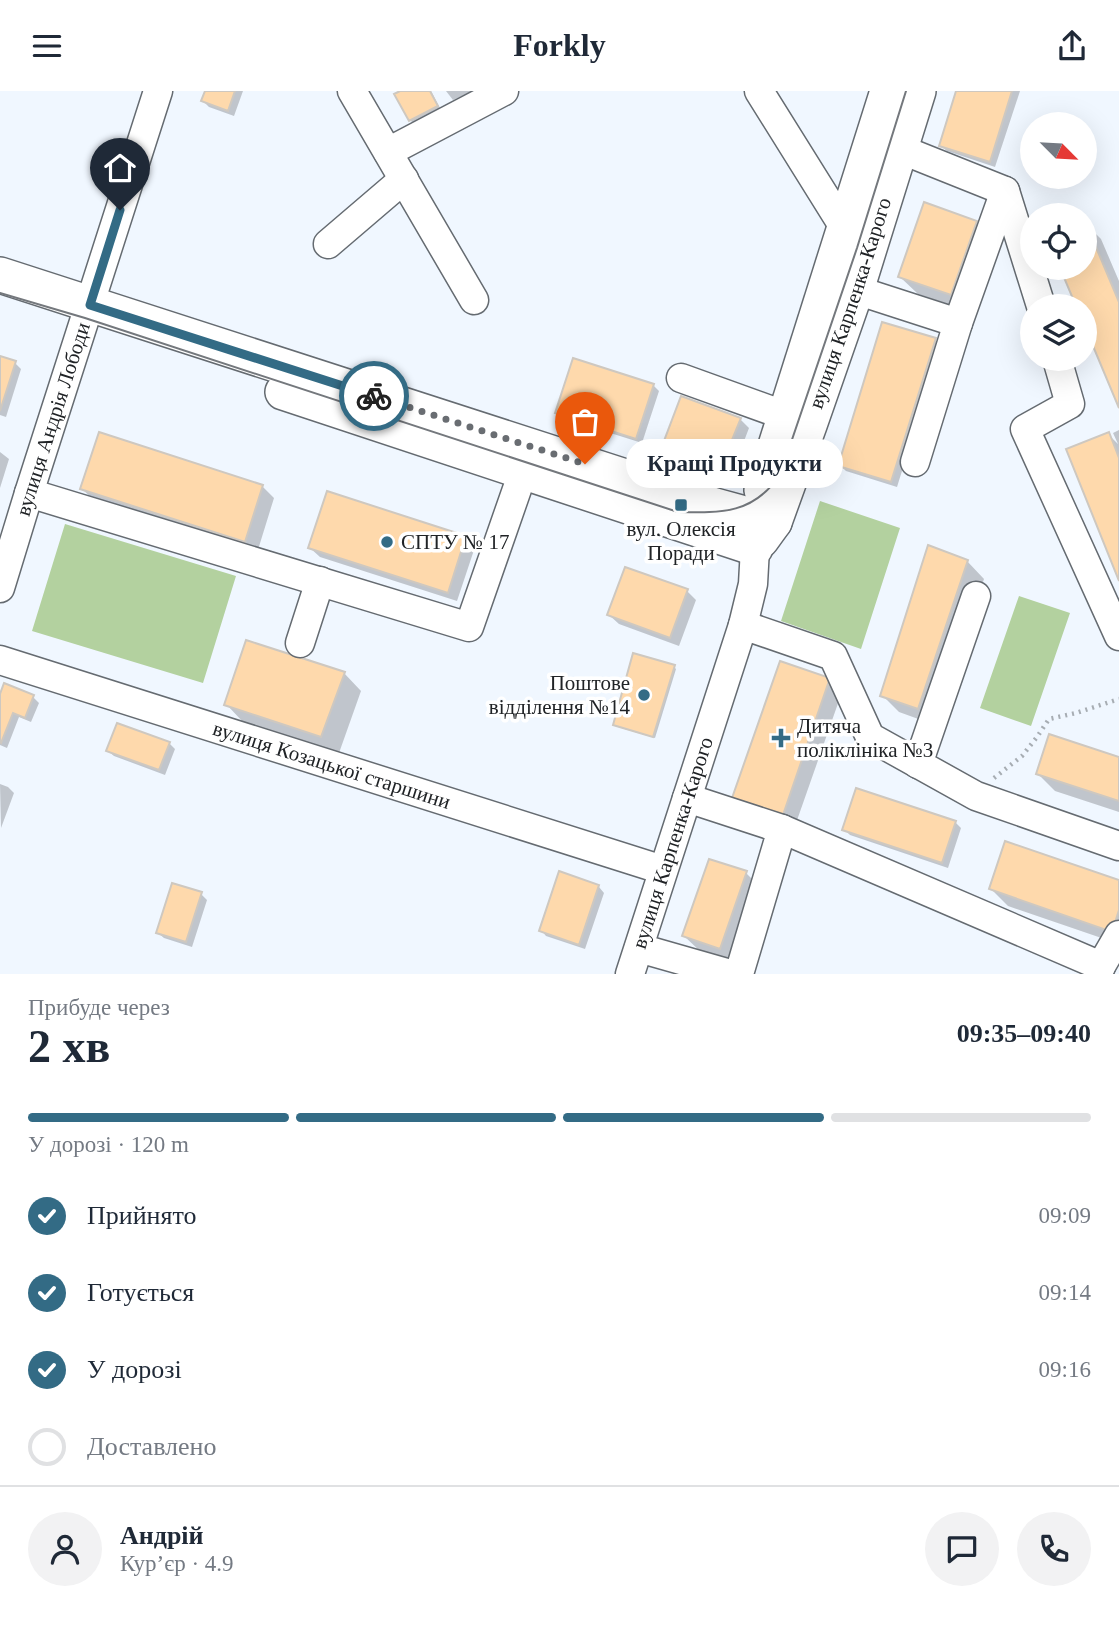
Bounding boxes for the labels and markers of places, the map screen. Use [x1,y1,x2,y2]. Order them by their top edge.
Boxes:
pin [90,138,150,210]
pin [555,392,615,464]
callout: Кращі Продукти [627,439,844,489]
marker: вул. Олексія Поради [673,497,689,513]
place label: вул. Олексія Поради [626,517,736,565]
place label: СПТУ № 17 [401,530,509,554]
marker: СПТУ № 17 [379,534,395,550]
place label: Поштове відділення №14 [489,671,630,719]
marker: Поштове відділення №14 [636,687,652,703]
place label: Дитяча поліклініка №3 [797,714,933,762]
marker: Дитяча поліклініка №3 [771,728,791,748]

